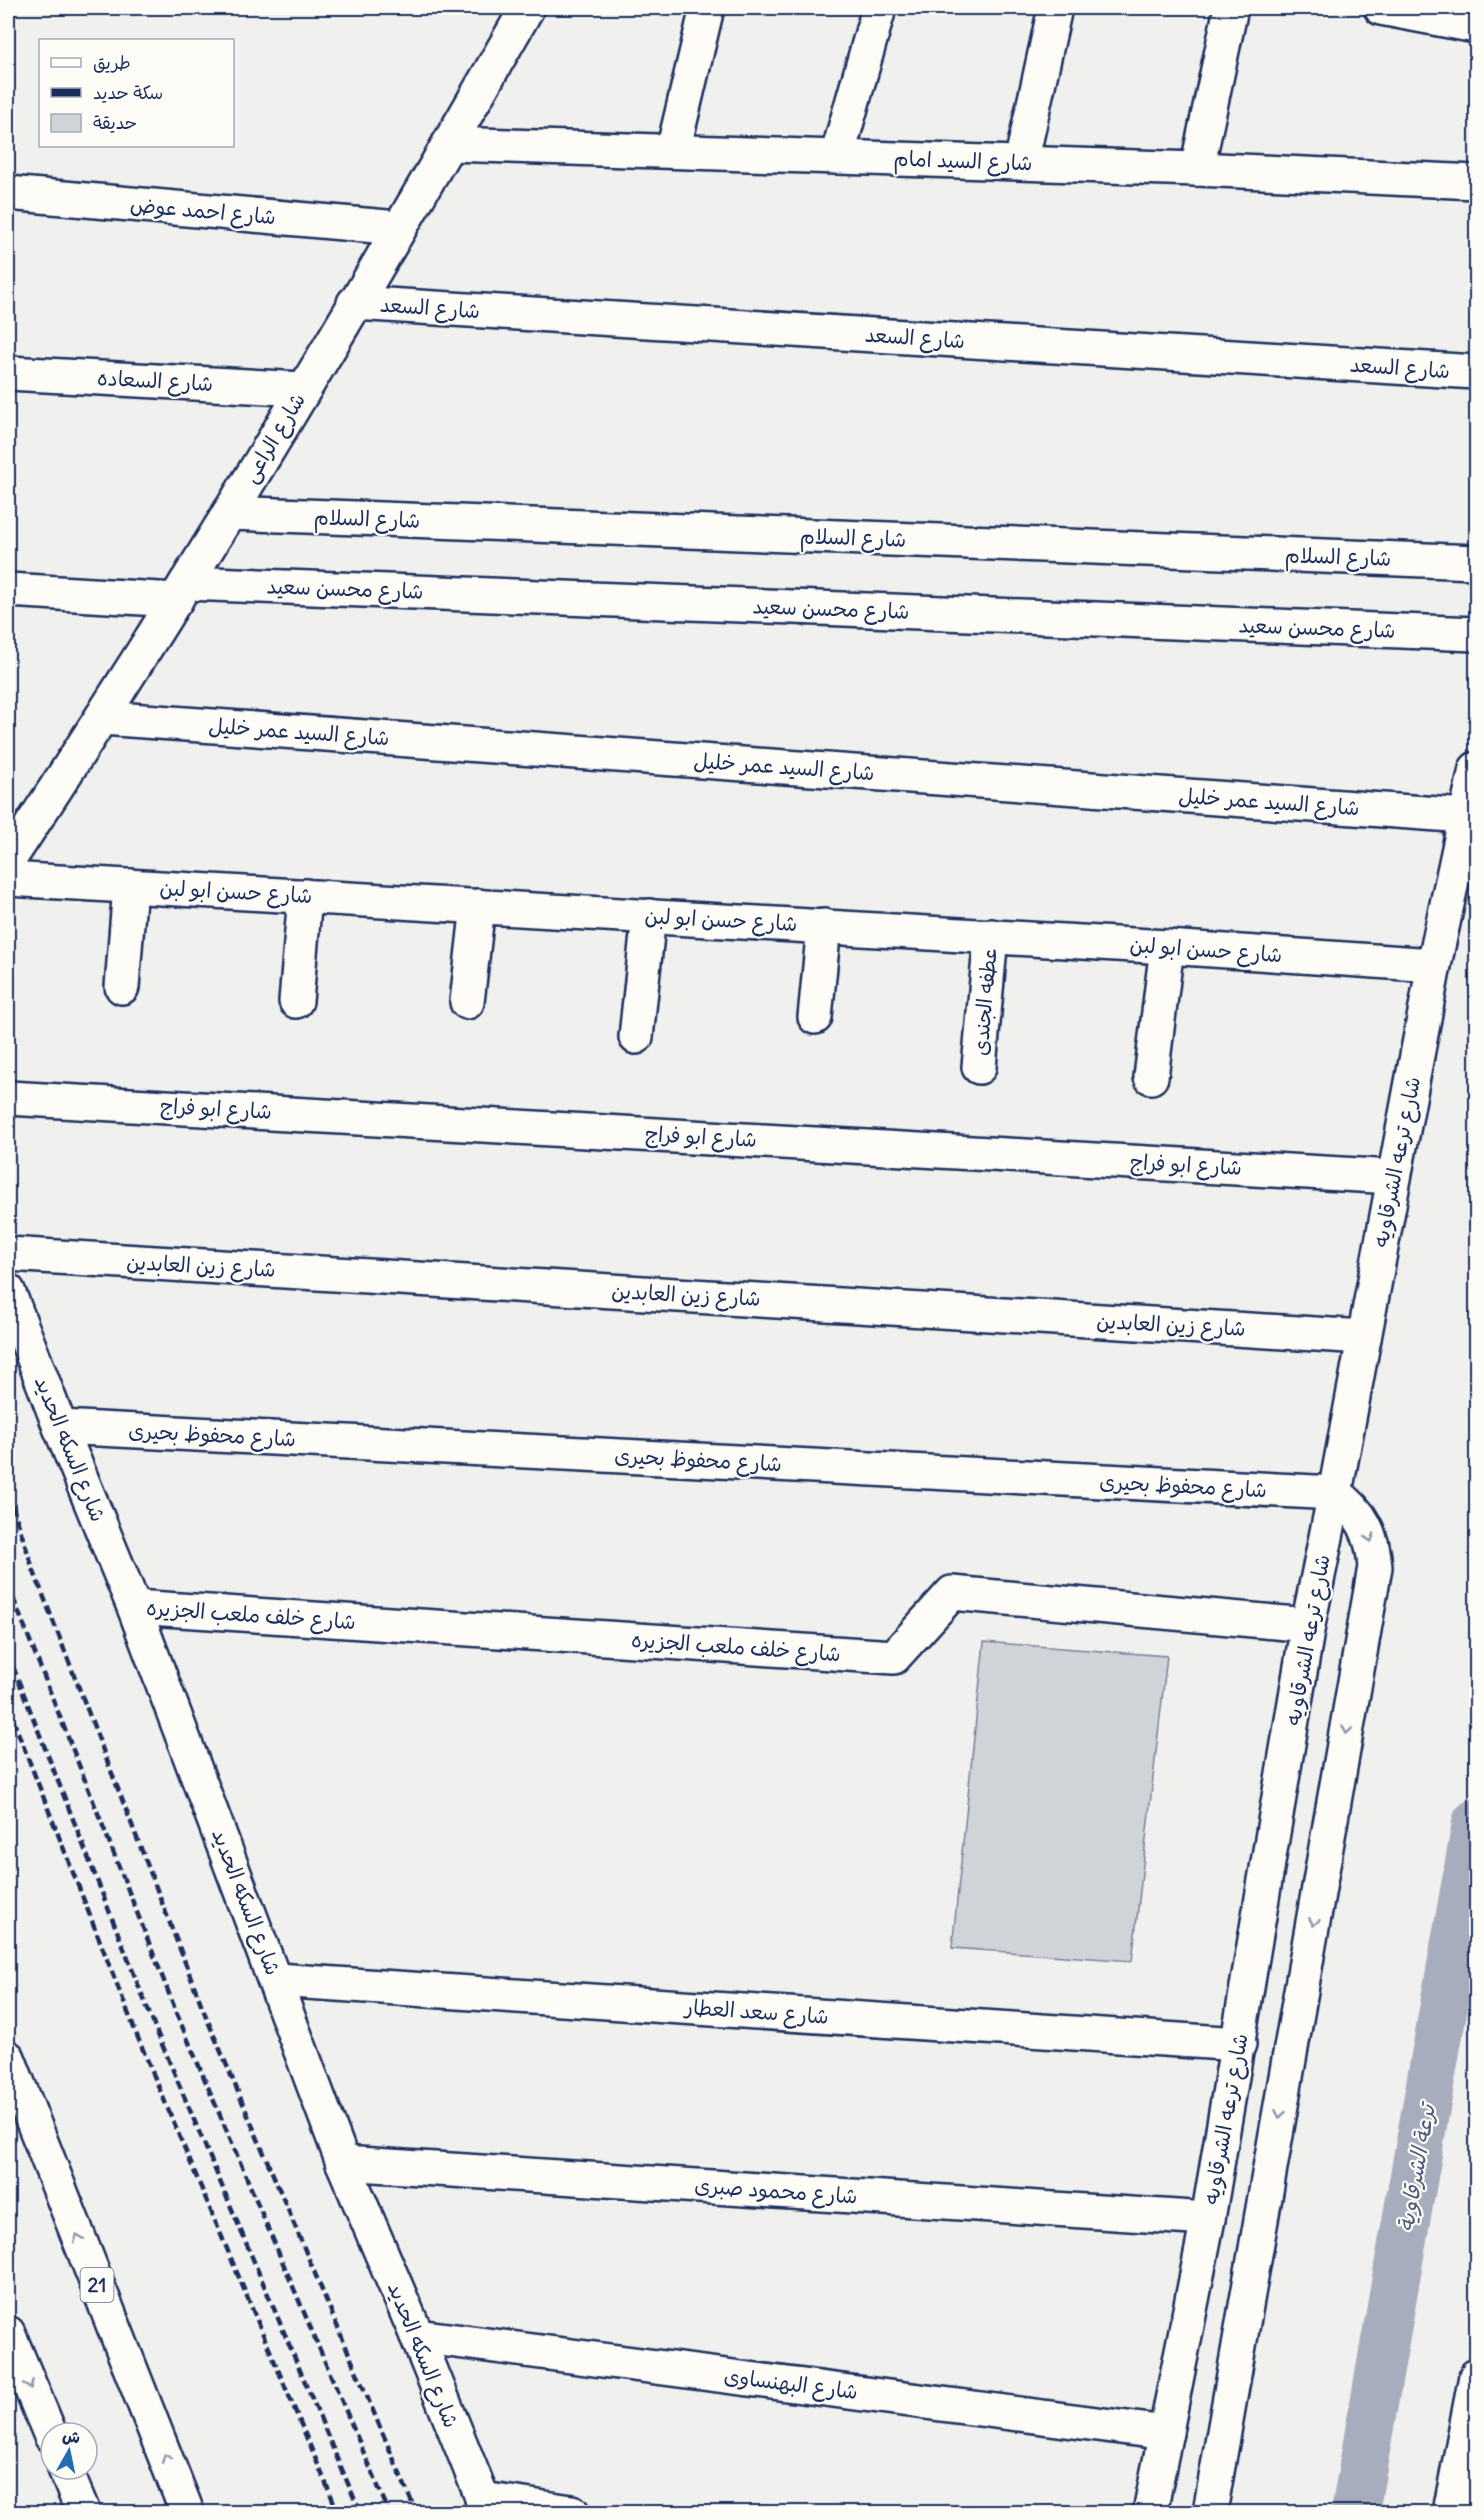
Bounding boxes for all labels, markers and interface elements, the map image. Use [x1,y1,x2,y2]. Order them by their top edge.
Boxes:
legend [39,39,234,147]
text: طريق [93,51,131,74]
text: سكة حديد [93,81,163,104]
text: حديقة [93,111,137,134]
street label: شارع السيد امام [893,145,1033,179]
street label: شارع احمد عوض [129,191,277,232]
street label: شارع السعد [379,291,481,326]
street label: شارع السعد [864,321,966,356]
street label: شارع السعد [1349,351,1451,386]
street label: شارع السعاده [96,364,214,399]
street label: شارع الراعى [236,388,313,489]
street label: شارع السلام [313,503,421,537]
street label: شارع السلام [799,522,907,556]
street label: شارع السلام [1284,541,1392,575]
street label: شارع محسن سعيد [266,572,424,607]
street label: شارع محسن سعيد [752,592,910,627]
street label: شارع محسن سعيد [1238,611,1396,646]
street label: شارع السيد عمر خليل [207,712,390,753]
street label: شارع السيد عمر خليل [692,747,875,788]
street label: شارع السيد عمر خليل [1177,782,1360,823]
street label: شارع حسن ابو لبن [159,874,313,911]
street label: شارع حسن ابو لبن [644,902,798,939]
street label: شارع حسن ابو لبن [1129,931,1283,970]
street label: عطفه الجندى [966,947,1003,1057]
street label: شارع ترعه الشرقاويه [1367,1074,1428,1250]
street label: شارع ابو فراج [159,1092,273,1127]
street label: شارع ابو فراج [644,1120,758,1155]
street label: شارع ابو فراج [1129,1148,1243,1183]
street label: شارع زين العابدين [126,1248,276,1285]
street label: شارع زين العابدين [611,1277,761,1314]
street label: شارع زين العابدين [1096,1307,1246,1344]
street label: شارع السكه الحديد [27,1372,112,1526]
street label: شارع محفوظ بحيرى [127,1417,296,1454]
street label: شارع محفوظ بحيرى [613,1442,782,1479]
street label: شارع محفوظ بحيرى [1098,1468,1267,1505]
one-way arrow [1363,1532,1375,1543]
street label: شارع ترعه الشرقاويه [1279,1552,1338,1728]
street label: شارع خلف ملعب الجزيره [145,1594,357,1637]
street label: شارع خلف ملعب الجزيره [630,1626,842,1669]
one-way arrow [1342,1726,1354,1735]
street label: شارع السكه الحديد [204,1825,287,1980]
one-way arrow [1308,1918,1320,1927]
street label: شارع سعد العطار [682,1993,830,2032]
street label: شارع ترعه الشرقاويه [1197,2031,1256,2207]
water label: ترعة الشرقاوية [1391,2099,1442,2234]
one-way arrow [1274,2109,1287,2119]
street label: شارع محمود صبرى [694,2171,858,2212]
one-way arrow [73,2233,86,2243]
road number: 21 [80,2268,114,2302]
street label: شارع السكه الحديد [380,2278,465,2432]
street label: شارع البهنساوى [722,2362,860,2407]
one-way arrow [22,2378,34,2389]
north arrow [39,2421,99,2481]
text: ش [61,2425,82,2447]
one-way arrow [160,2453,173,2464]

